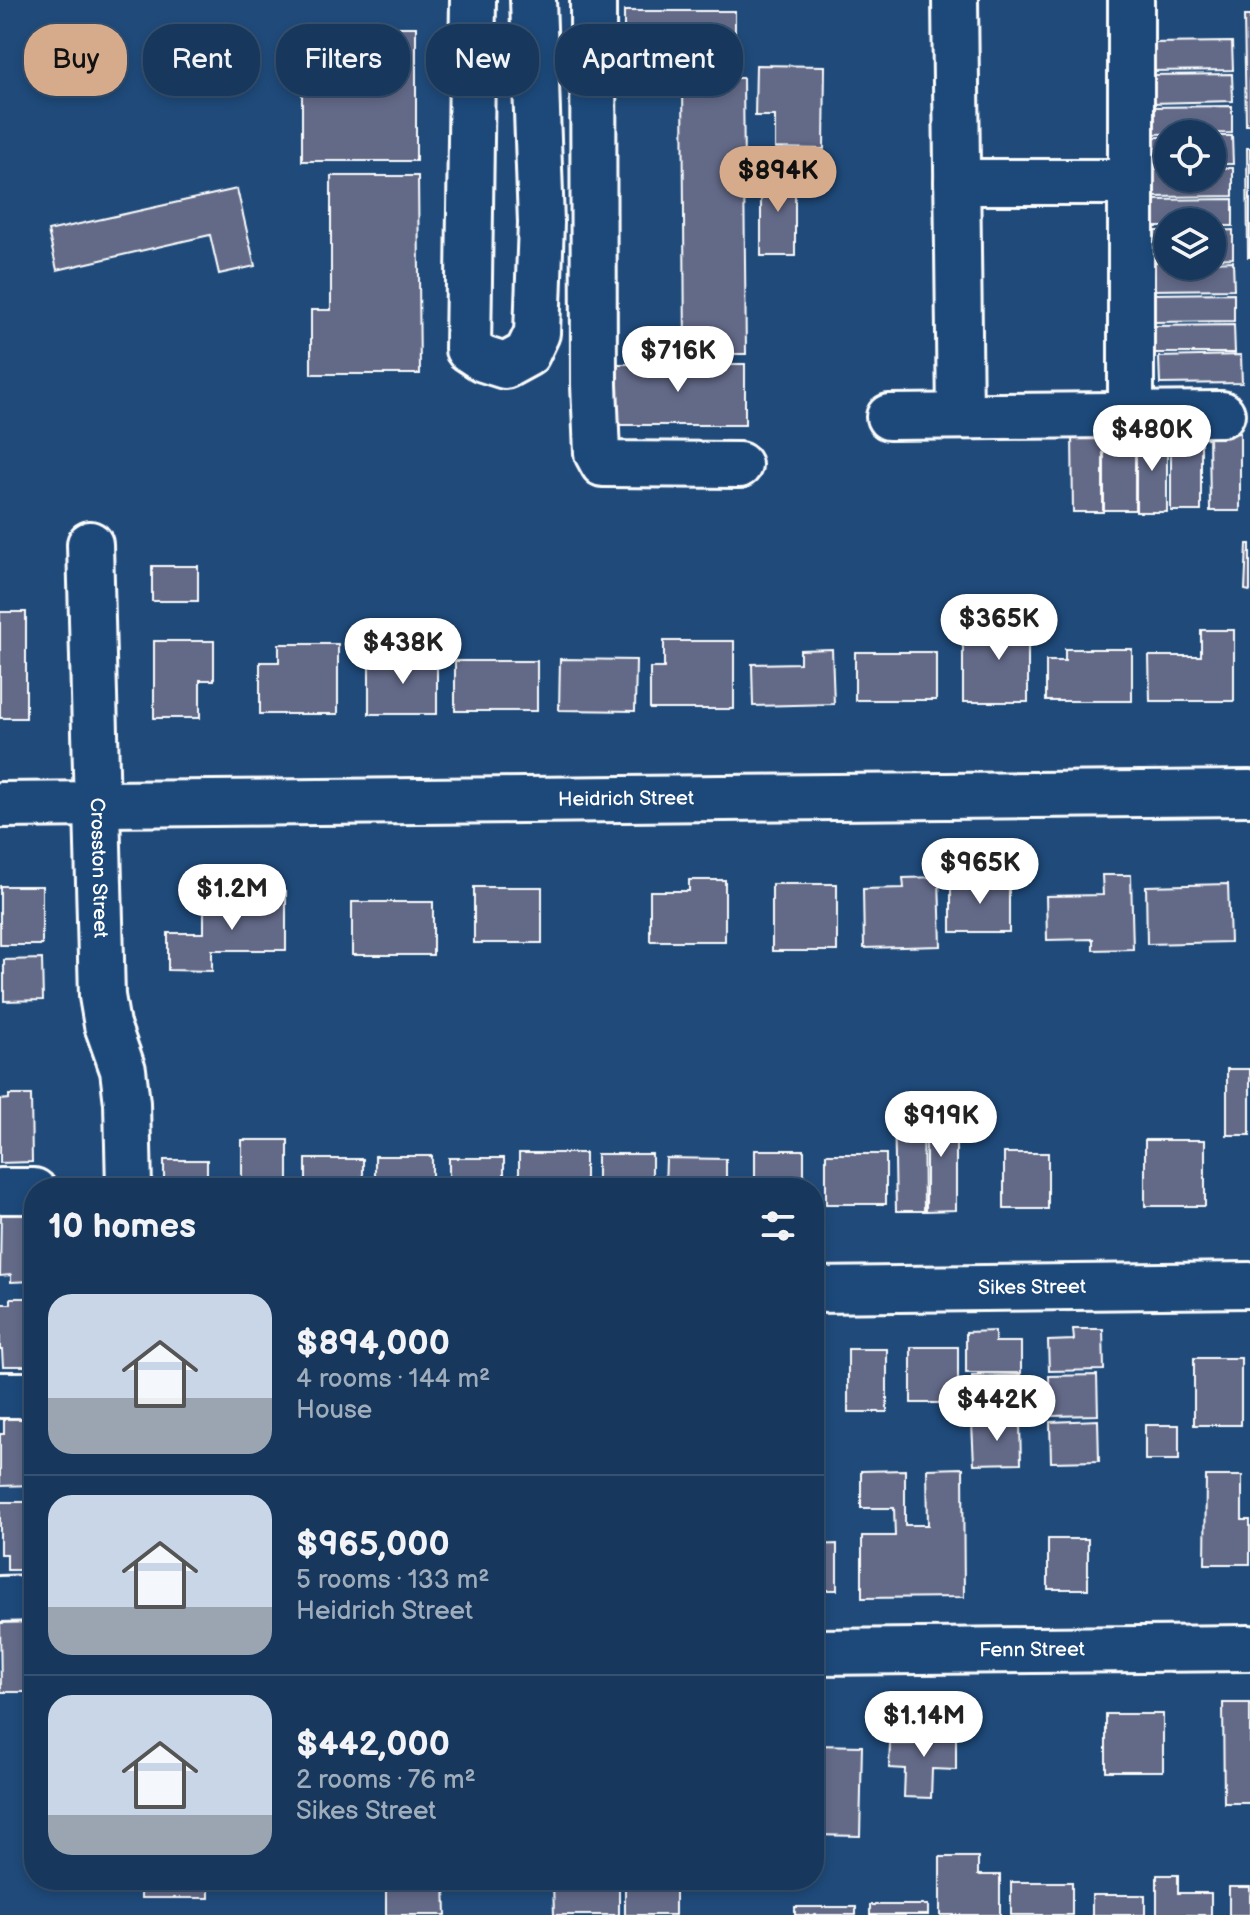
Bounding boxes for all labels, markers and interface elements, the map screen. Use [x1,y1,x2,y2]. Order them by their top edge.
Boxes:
chip: Buy [24,24,127,96]
chip: Rent [143,24,260,96]
chip: Filters [276,24,410,96]
chip: New [426,24,539,96]
chip: Apartment [555,24,743,96]
map controls [1154,120,1226,280]
button: locate [1154,120,1226,192]
pin: $894K [722,146,834,214]
text: $894K [738,156,819,187]
button: layers [1154,208,1226,280]
pin: $716K [622,326,734,394]
text: $716K [640,336,716,367]
pin: $480K [1096,405,1208,473]
text: $480K [1111,415,1193,446]
pin: $365K [943,594,1055,662]
text: $365K [959,604,1039,635]
pin: $438K [347,618,459,686]
text: $438K [363,628,443,659]
street label: Heidrich Street [558,786,694,812]
street label: Crosston Street [85,797,112,938]
pin: $965K [924,838,1036,906]
text: $965K [940,848,1020,879]
pin: $1.2M [176,864,288,932]
text: $1.2M [196,874,268,905]
pin: $919K [885,1091,997,1159]
text: $919K [903,1101,979,1132]
icon: filters [756,1204,800,1248]
text: 10 homes [48,1206,196,1247]
street label: Sikes Street [978,1275,1086,1300]
text: $894,000 [296,1323,450,1364]
icon: home [112,1326,208,1422]
text: 4 rooms · 144 m² [296,1364,490,1395]
pin: $442K [941,1375,1053,1443]
text: $442K [956,1385,1038,1416]
text: House [296,1395,372,1426]
text: $965,000 [296,1524,450,1565]
icon: home [112,1527,208,1623]
text: 5 rooms · 133 m² [296,1565,489,1596]
text: Heidrich Street [296,1596,473,1627]
street label: Fenn Street [979,1638,1085,1662]
pin: $1.14M [859,1691,989,1759]
text: $1.14M [883,1701,965,1732]
text: $442,000 [296,1724,450,1765]
icon: home [112,1727,208,1823]
text: 2 rooms · 76 m² [296,1765,476,1796]
text: Sikes Street [296,1796,436,1827]

